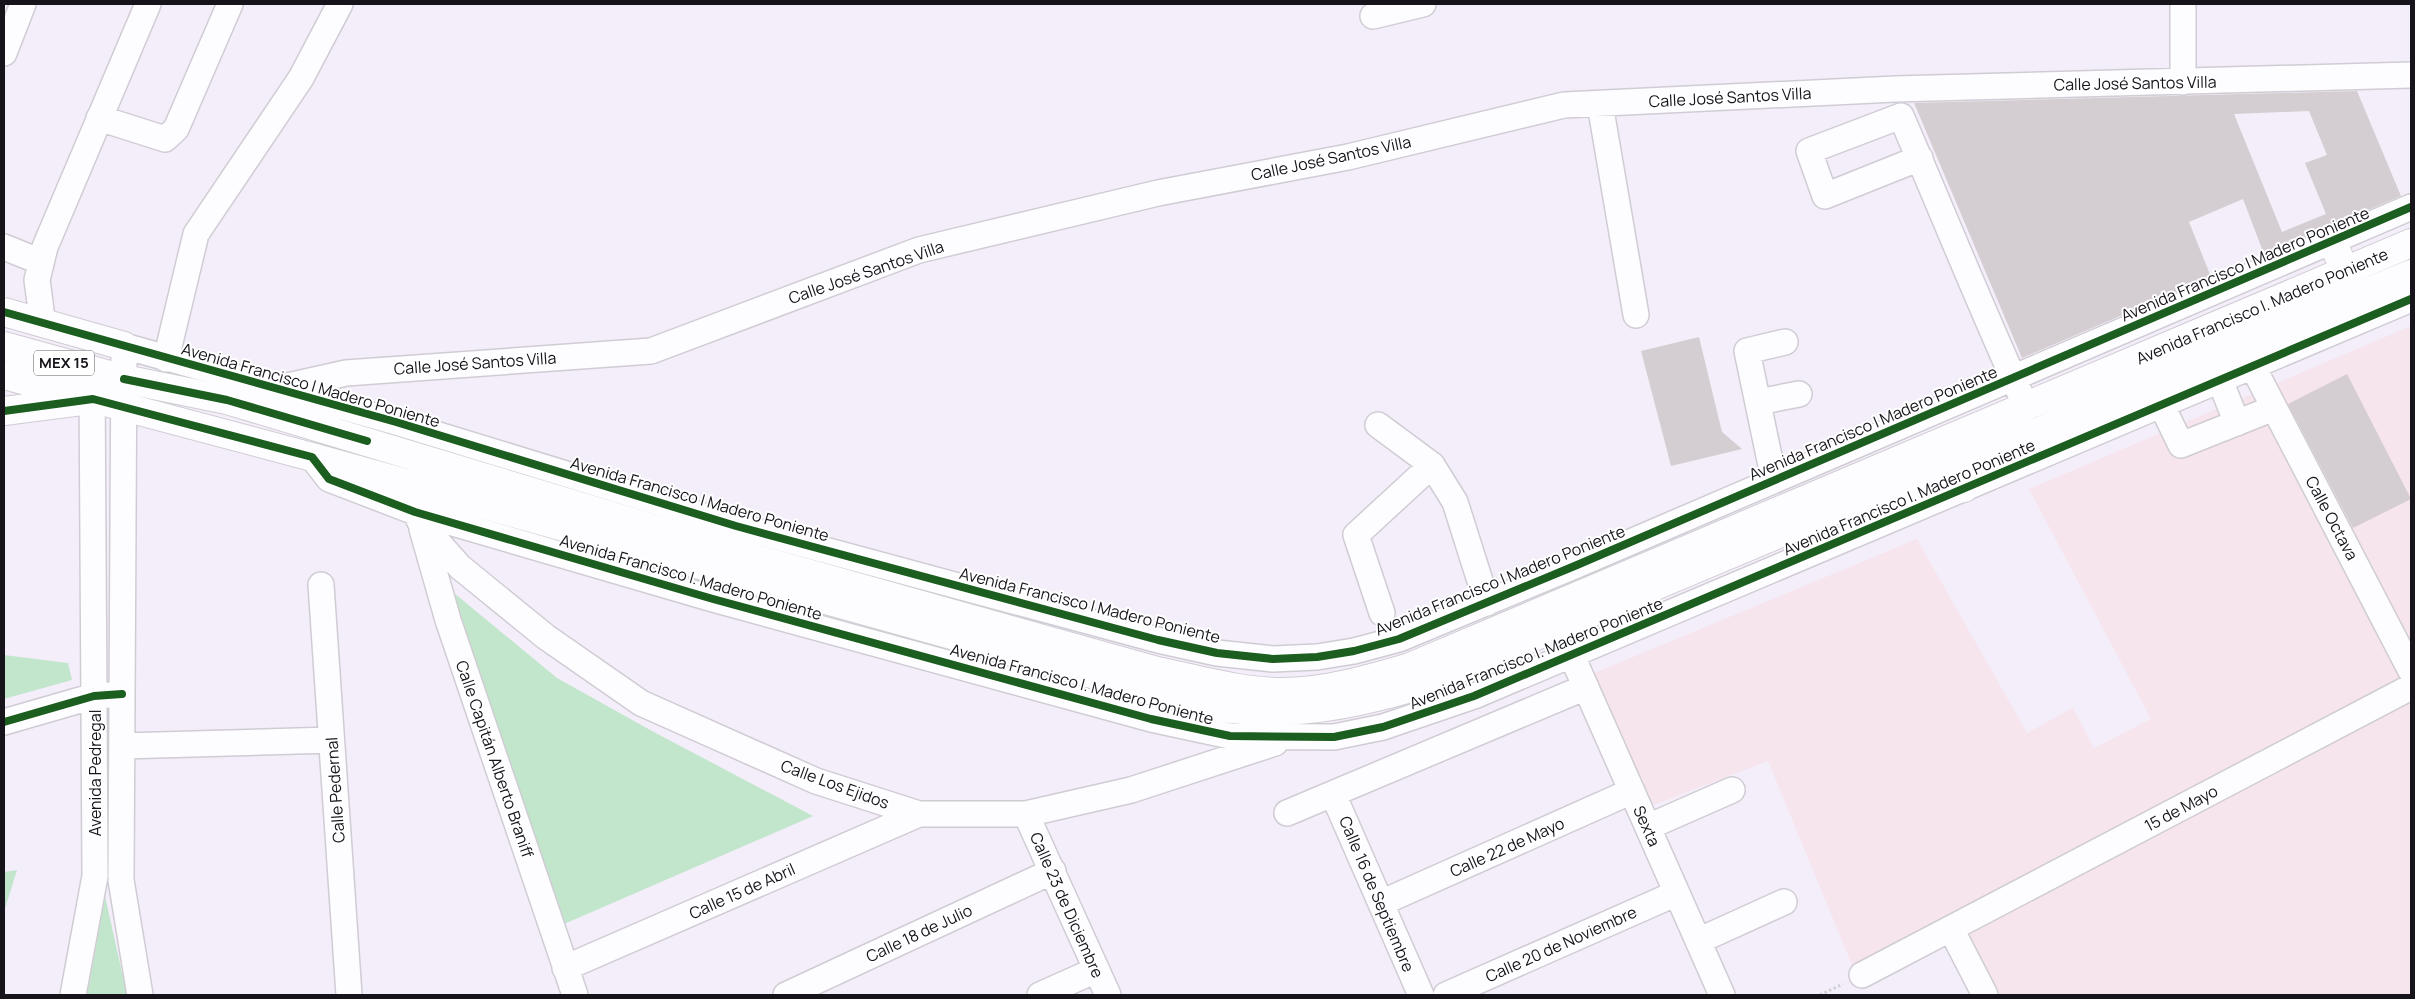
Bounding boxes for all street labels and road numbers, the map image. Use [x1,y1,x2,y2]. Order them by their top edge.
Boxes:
street label: Calle José Santos Villa [2053,71,2217,95]
street label: Calle José Santos Villa [1648,82,1812,112]
street label: Calle José Santos Villa [1249,130,1413,186]
street label: Avenida Francisco I Madero Poniente [2117,202,2373,326]
street label: Calle José Santos Villa [785,235,947,309]
street label: Avenida Francisco I. Madero Poniente [2133,243,2391,369]
street label: Avenida Francisco I Madero Poniente [179,338,443,432]
street label: Calle José Santos Villa [393,346,557,380]
road number: MEX 15 [34,350,94,376]
street label: Avenida Francisco I Madero Poniente [1745,361,2001,485]
street label: Avenida Francisco I. Madero Poniente [1780,434,2038,560]
street label: Avenida Francisco I Madero Poniente [568,452,832,546]
street label: Calle Octava [2301,472,2363,564]
street label: Avenida Francisco I Madero Poniente [1372,520,1628,640]
street label: Avenida Francisco I. Madero Poniente [557,529,825,625]
street label: Avenida Francisco I Madero Poniente [957,562,1223,648]
street label: Avenida Francisco I. Madero Poniente [1406,592,1666,714]
street label: Avenida Francisco I. Madero Poniente [948,638,1216,730]
street label: Calle Capitán Alberto Braniff [451,658,539,861]
street label: Avenida Pedregal [84,710,106,836]
street label: Calle Pedernal [320,736,350,844]
street label: Calle Los Ejidos [778,754,892,814]
street label: 15 de Mayo [2140,779,2222,837]
street label: Sexta [1628,802,1666,850]
street label: Calle 22 de Mayo [1446,812,1568,882]
street label: Calle 16 de Septiembre [1334,813,1420,975]
street label: Calle 23 de Diciembre [1025,829,1109,981]
street label: Calle 15 de Abril [685,858,799,924]
street label: Calle 18 de Julio [862,899,976,967]
street label: Calle 20 de Noviembre [1482,901,1640,987]

